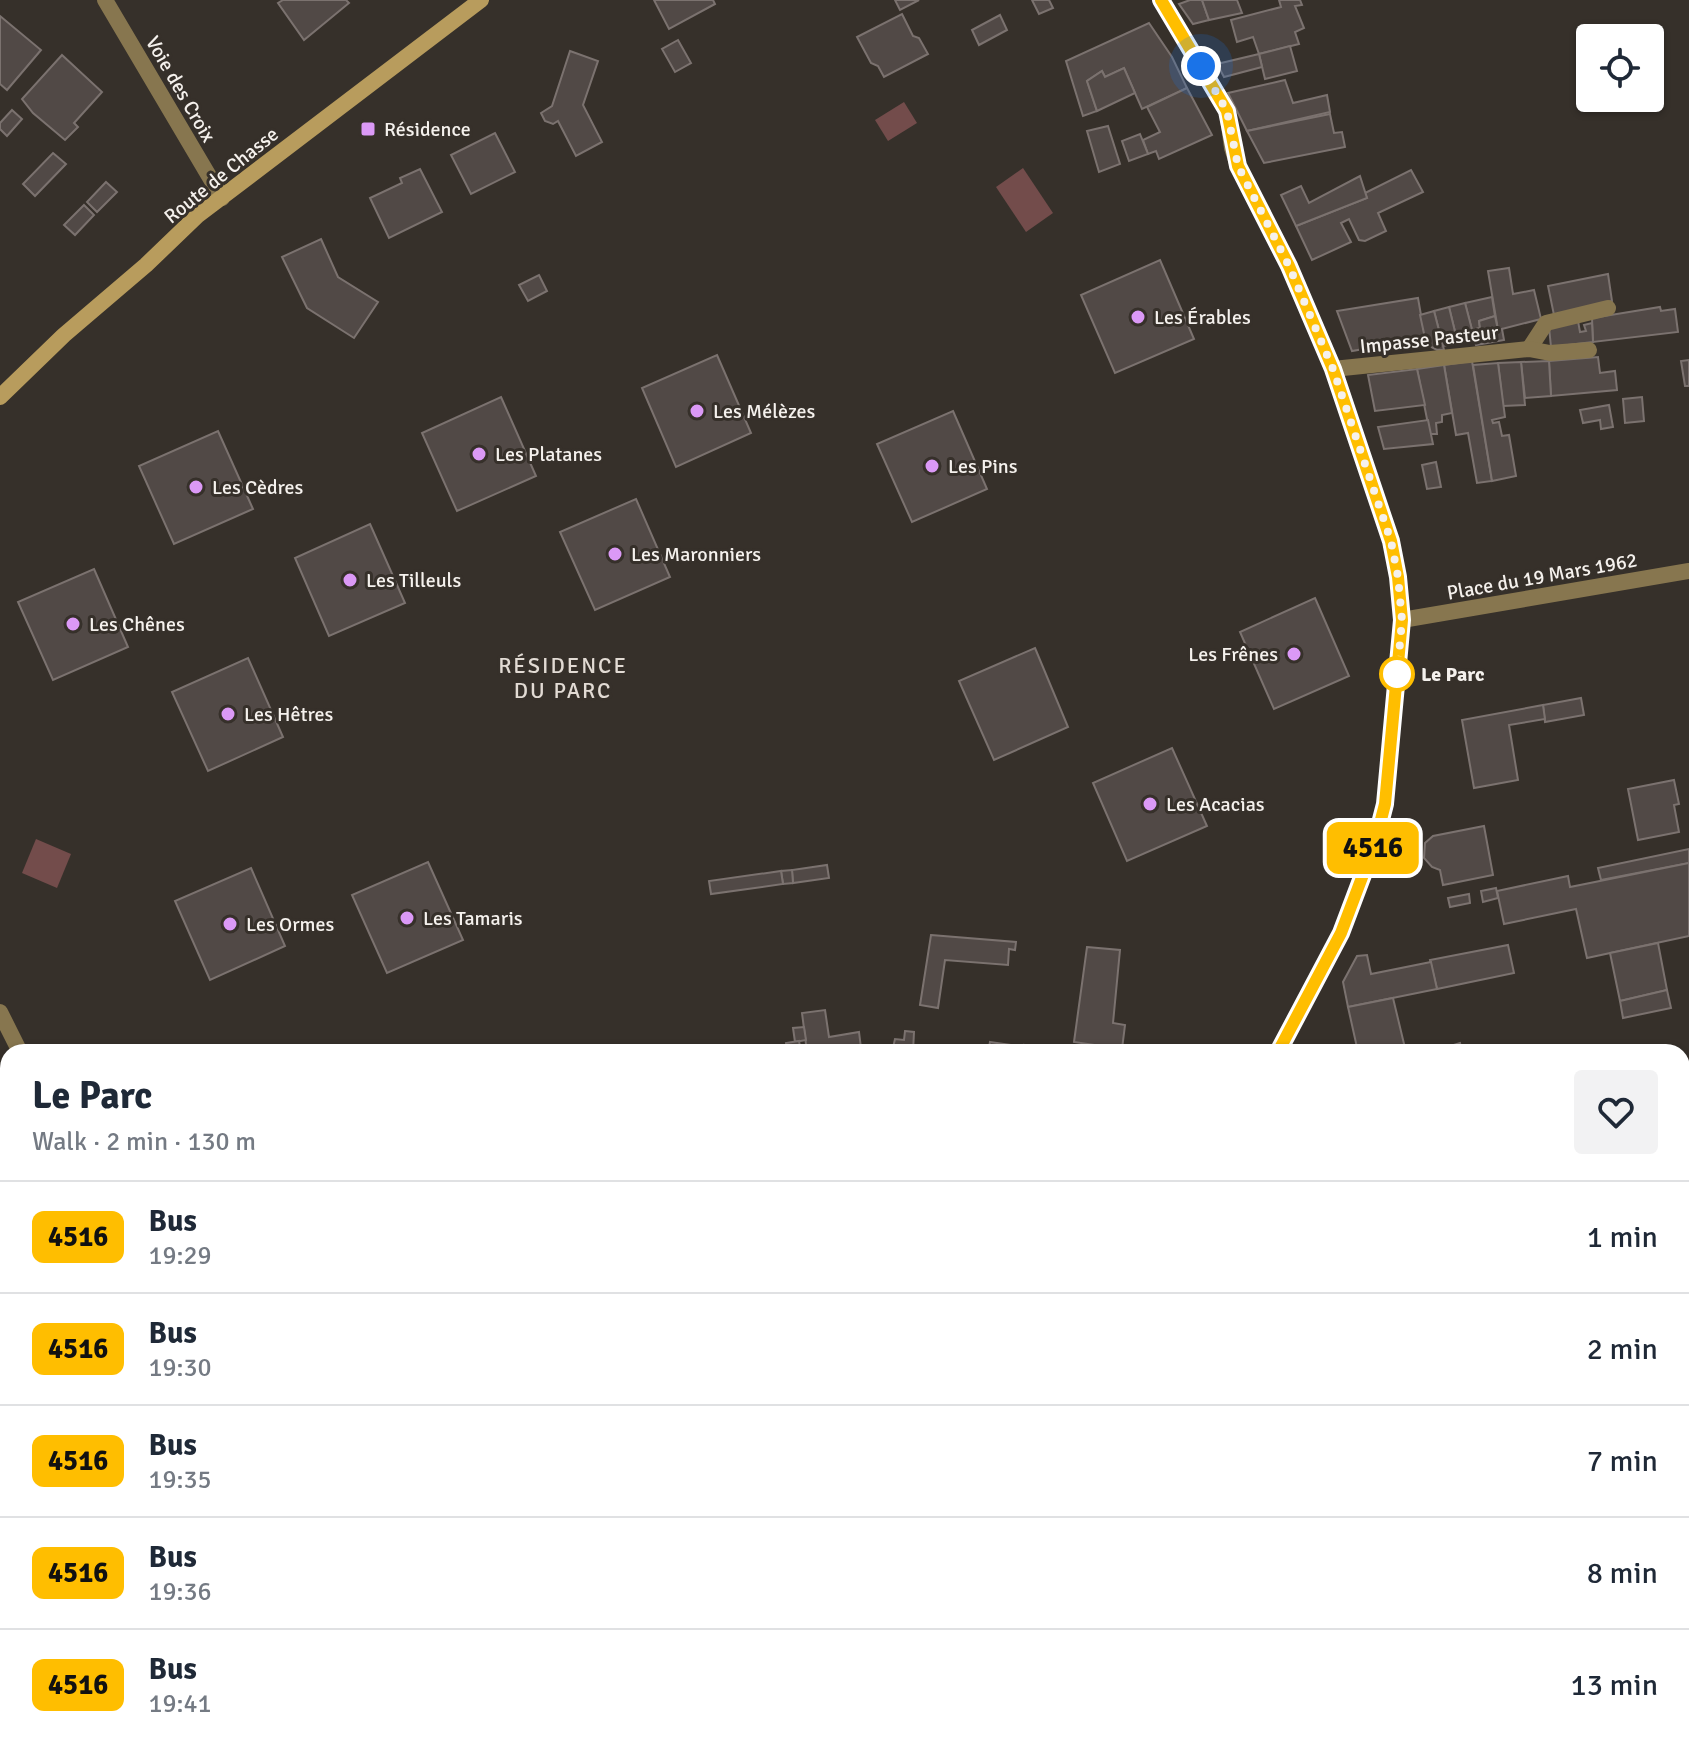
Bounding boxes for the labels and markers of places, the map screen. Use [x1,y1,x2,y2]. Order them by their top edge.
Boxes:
place label: Résidence [384,117,471,142]
marker: Résidence [359,120,377,138]
place label: Les Érables [1154,305,1251,330]
marker: Les Érables [1129,308,1147,326]
place label: Les Mélèzes [713,399,816,424]
marker: Les Mélèzes [688,402,706,420]
place label: Les Platanes [495,442,602,467]
marker: Les Platanes [470,445,488,463]
place label: Les Pins [948,454,1018,479]
marker: Les Pins [923,457,941,475]
place label: Les Cèdres [212,475,304,500]
marker: Les Cèdres [187,478,205,496]
place label: Les Maronniers [631,542,761,567]
marker: Les Maronniers [606,545,624,563]
place label: Les Tilleuls [366,568,461,593]
marker: Les Tilleuls [341,571,359,589]
place label: Les Chênes [89,612,185,637]
marker: Les Chênes [64,615,82,633]
place label: Les Frênes [1188,642,1278,667]
marker: Les Frênes [1285,645,1303,663]
marker: Le Parc [1380,657,1414,691]
place label: Le Parc [1421,662,1484,687]
place label: Les Hêtres [244,702,334,727]
marker: Les Hêtres [219,705,237,723]
place label: Les Acacias [1166,792,1265,817]
marker: Les Acacias [1141,795,1159,813]
place label: Les Tamaris [423,906,523,931]
marker: Les Tamaris [398,909,416,927]
place label: Les Ormes [246,912,335,937]
marker: Les Ormes [221,915,239,933]

